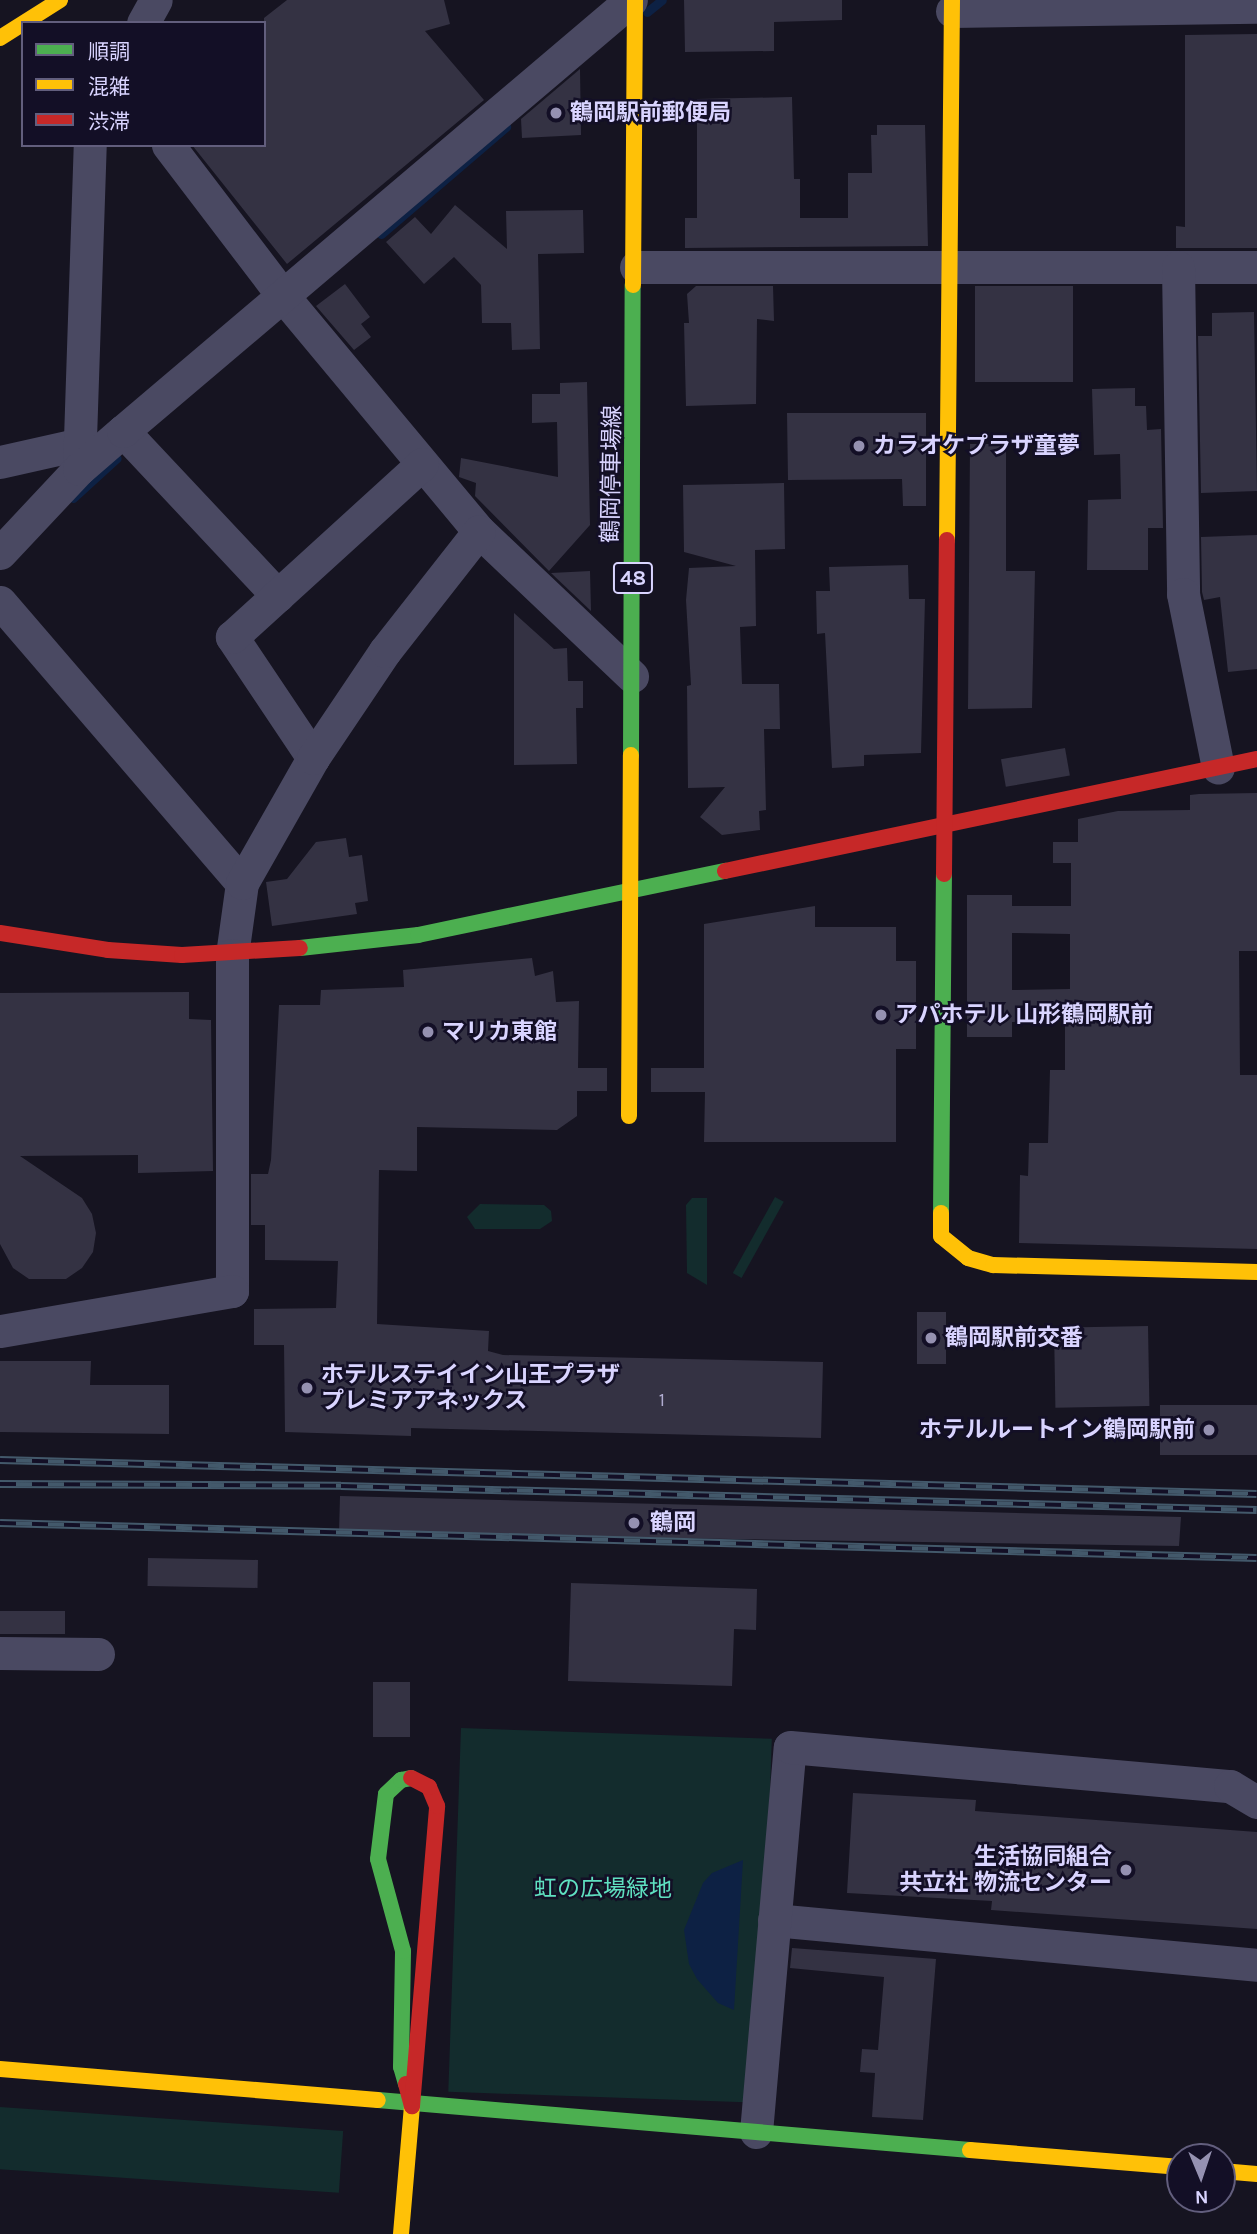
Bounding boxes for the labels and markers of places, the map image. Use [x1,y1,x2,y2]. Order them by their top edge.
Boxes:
place label: 鶴岡駅前郵便局 [570,99,731,127]
marker: 鶴岡駅前郵便局 [548,105,564,121]
place label: カラオケプラザ童夢 [873,432,1080,460]
marker: カラオケプラザ童夢 [851,438,867,454]
place label: アパホテル 山形鶴岡駅前 [895,1001,1154,1029]
marker: アパホテル 山形鶴岡駅前 [873,1007,889,1023]
place label: マリカ東館 [442,1018,557,1046]
marker: マリカ東館 [420,1024,436,1040]
place label: 鶴岡駅前交番 [945,1324,1083,1352]
marker: 鶴岡駅前交番 [923,1330,939,1346]
place label: ホテルステイイン山王プラザ プレミアアネックス [321,1361,620,1415]
marker: ホテルステイイン山王プラザ プレミアアネックス [299,1380,315,1396]
place label: ホテルルートイン鶴岡駅前 [919,1416,1195,1444]
marker: ホテルルートイン鶴岡駅前 [1201,1422,1217,1438]
place label: 鶴岡 [650,1509,696,1537]
marker: 鶴岡 [624,1513,644,1533]
place label: 生活協同組合 共立社 物流センター [899,1843,1112,1897]
marker: 生活協同組合 共立社 物流センター [1118,1862,1134,1878]

